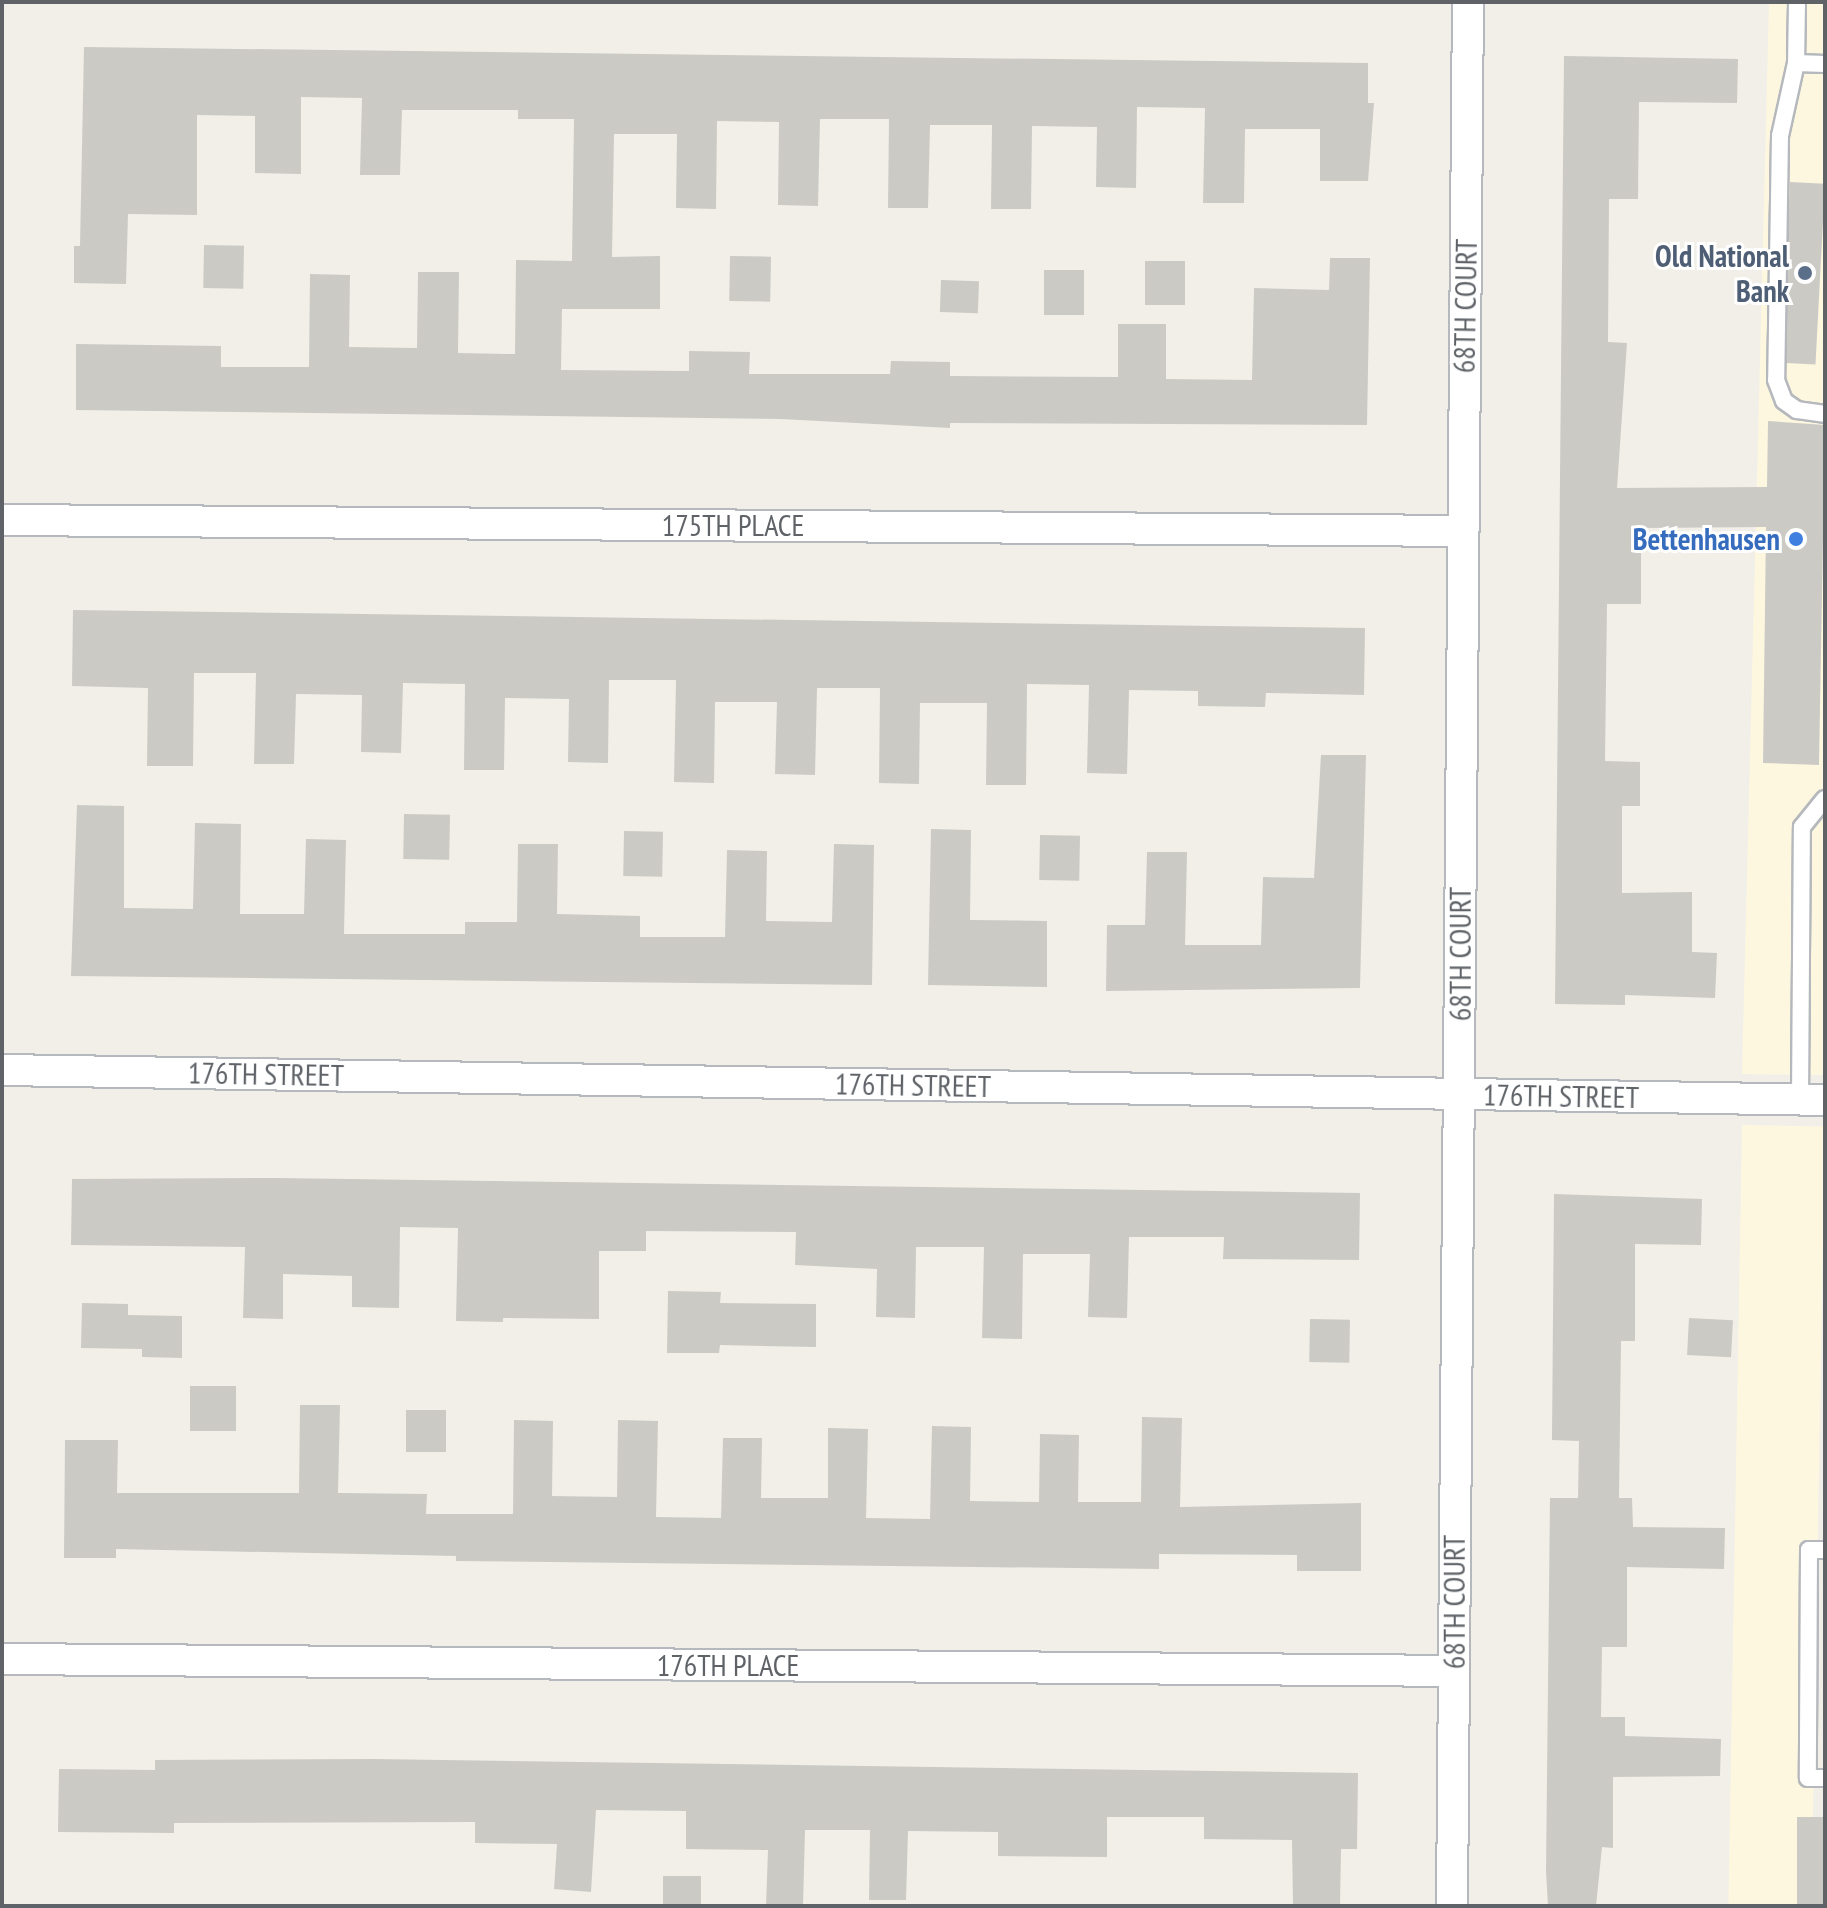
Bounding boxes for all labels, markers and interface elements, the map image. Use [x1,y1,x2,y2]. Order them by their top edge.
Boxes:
street label: 68TH COURT [1446,238,1484,374]
place label: Old National Bank [1655,238,1789,308]
marker: Old National Bank [1796,264,1814,282]
street label: 175TH PLACE [662,507,804,543]
place label: Bettenhausen [1633,521,1780,557]
marker: Bettenhausen [1787,530,1805,548]
street label: 68TH COURT [1442,887,1478,1021]
street label: 176TH STREET [188,1055,344,1093]
street label: 176TH STREET [835,1066,991,1104]
street label: 176TH STREET [1483,1077,1639,1115]
street label: 68TH COURT [1436,1535,1472,1669]
street label: 176TH PLACE [657,1647,799,1683]

